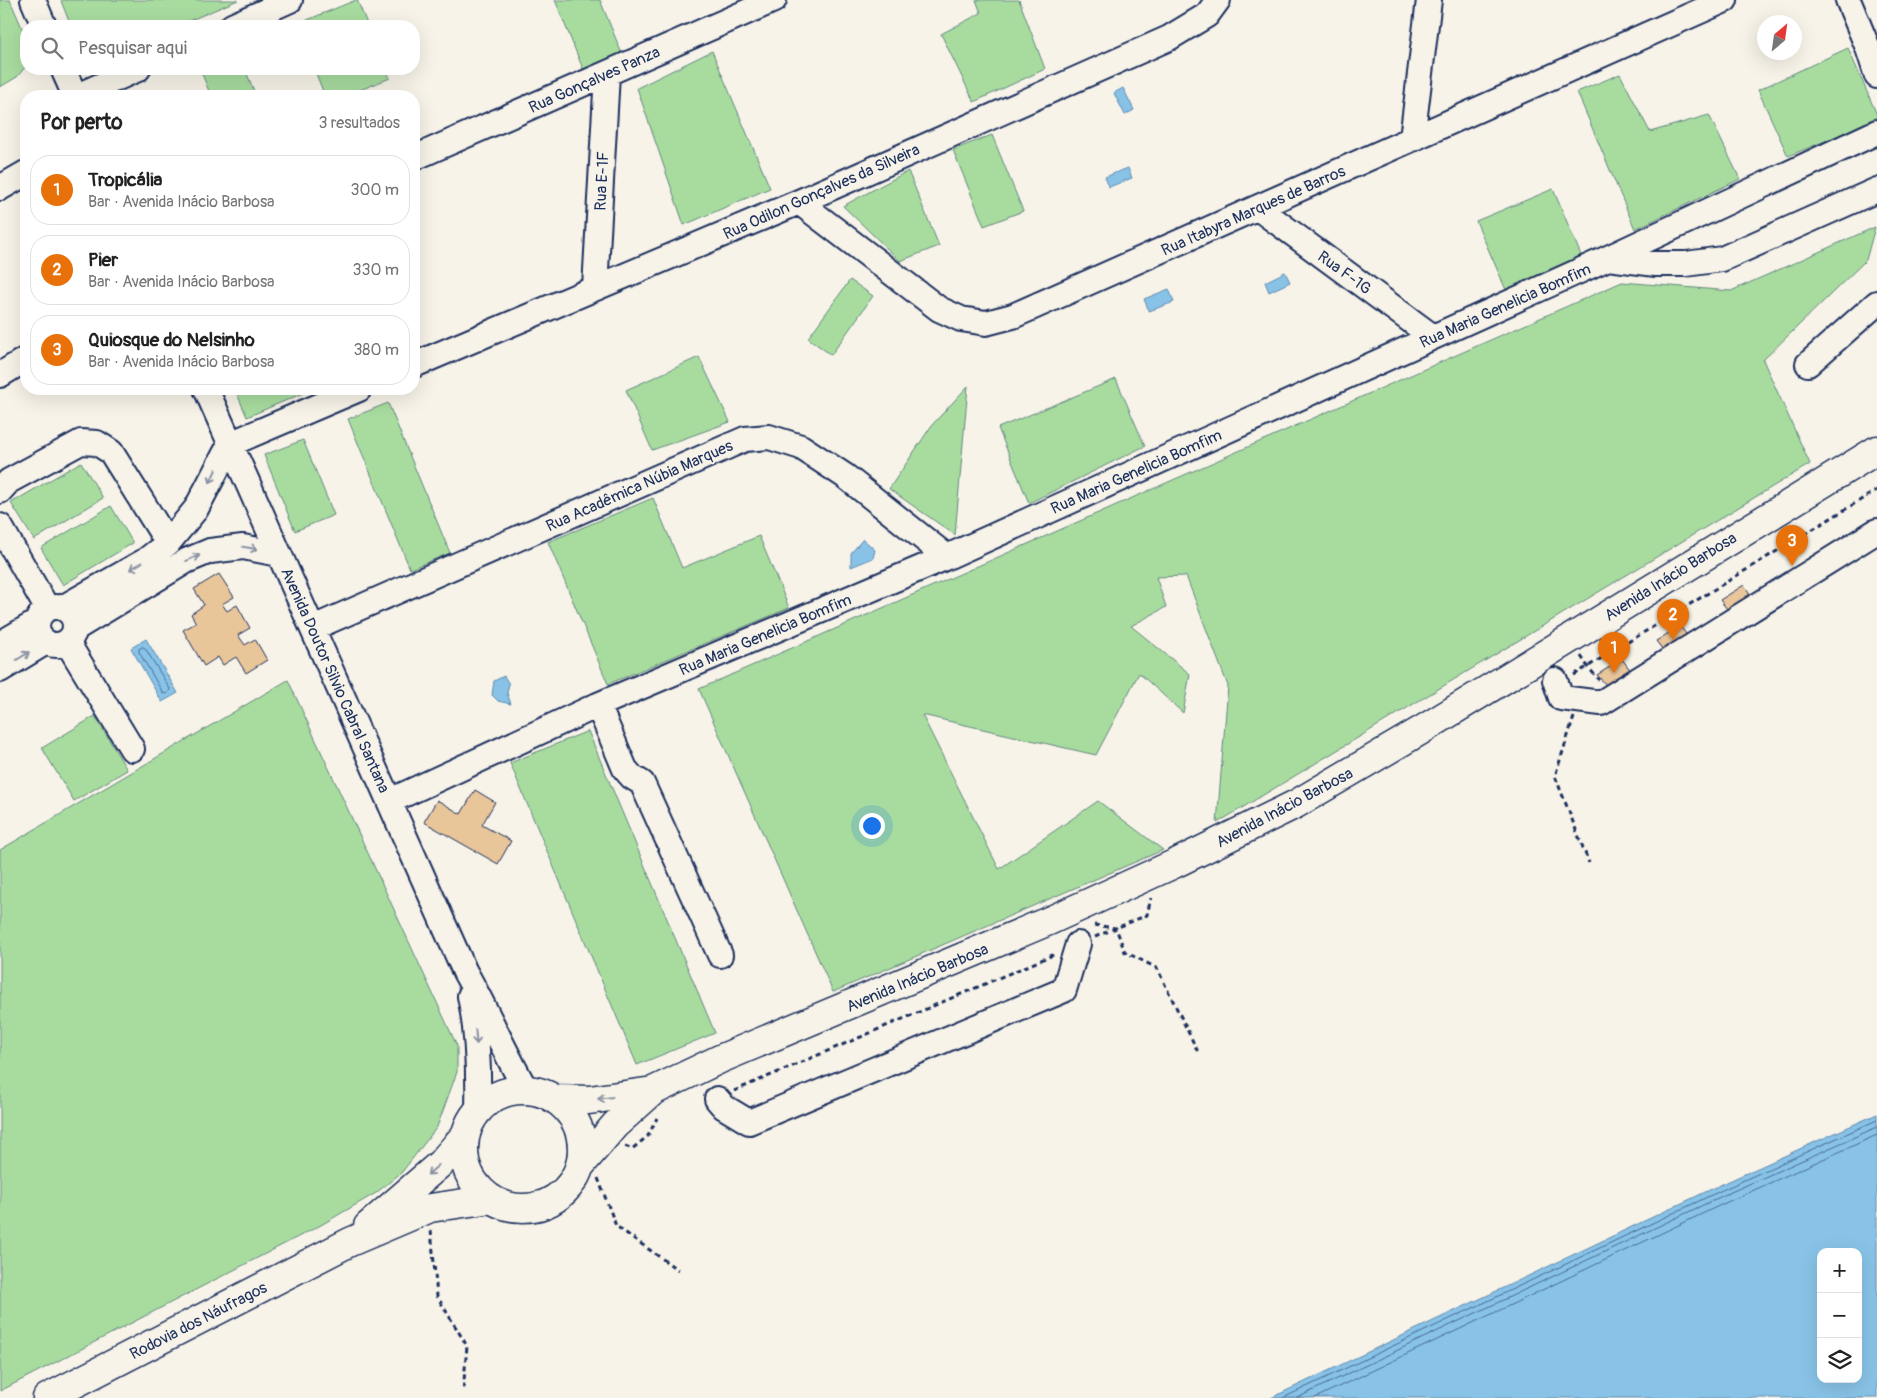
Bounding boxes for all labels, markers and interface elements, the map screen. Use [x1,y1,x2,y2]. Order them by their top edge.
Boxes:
north arrow [1757,15,1802,60]
search box [20,20,420,75]
icon: search [38,34,66,62]
text: Pesquisar aqui [78,36,187,60]
street label: Rua Gonçalves Panza [526,42,663,118]
text: Por perto [40,109,122,136]
text: 3 resultados [318,113,400,133]
street label: Rua Odilon Gonçalves da Silveira [720,139,923,244]
street label: Rua E-1F [590,151,614,211]
street label: Rua Itabyra Marques de Barros [1158,161,1349,261]
text: Tropicália [88,168,162,192]
text: 1 [54,180,60,200]
text: 300 m [351,180,399,200]
text: Bar · Avenida Inácio Barbosa [88,192,275,212]
street label: Rua F-1G [1314,247,1375,299]
text: Pier [88,248,118,272]
street label: Rua Maria Genelicia Bomfim [1417,259,1594,353]
text: 2 [53,260,61,280]
text: 330 m [353,260,399,280]
text: Bar · Avenida Inácio Barbosa [88,272,275,292]
text: Quiosque do Nelsinho [88,328,255,352]
text: 3 [53,340,61,360]
text: 380 m [353,340,399,360]
text: Bar · Avenida Inácio Barbosa [88,352,275,372]
street label: Rua Maria Genelicia Bomfim [1048,425,1225,519]
street label: Rua Acadêmica Núbia Marques [543,436,736,536]
one-way arrow [208,468,217,483]
pin: 3 [1776,525,1808,566]
street label: Avenida Inácio Barbosa [1601,528,1740,626]
one-way arrow [241,544,257,554]
one-way arrow [185,553,200,563]
one-way arrow [129,561,143,571]
street label: Avenida Doutor Silvio Cabral Santana [276,565,394,796]
street label: Rua Maria Genelicia Bomfim [676,590,855,680]
pin: 2 [1657,599,1689,640]
pin: 1 [1598,632,1630,673]
one-way arrow [15,651,29,661]
street label: Avenida Inácio Barbosa [1213,763,1356,852]
your location [859,813,885,839]
street label: Avenida Inácio Barbosa [843,939,991,1017]
one-way arrow [472,1029,481,1045]
one-way arrow [597,1093,613,1103]
one-way arrow [426,1164,439,1176]
map controls [1817,1248,1862,1383]
button: + [1817,1248,1862,1293]
street label: Rodovia dos Náufragos [126,1278,270,1364]
button: − [1817,1293,1862,1338]
button: layers [1817,1338,1862,1383]

